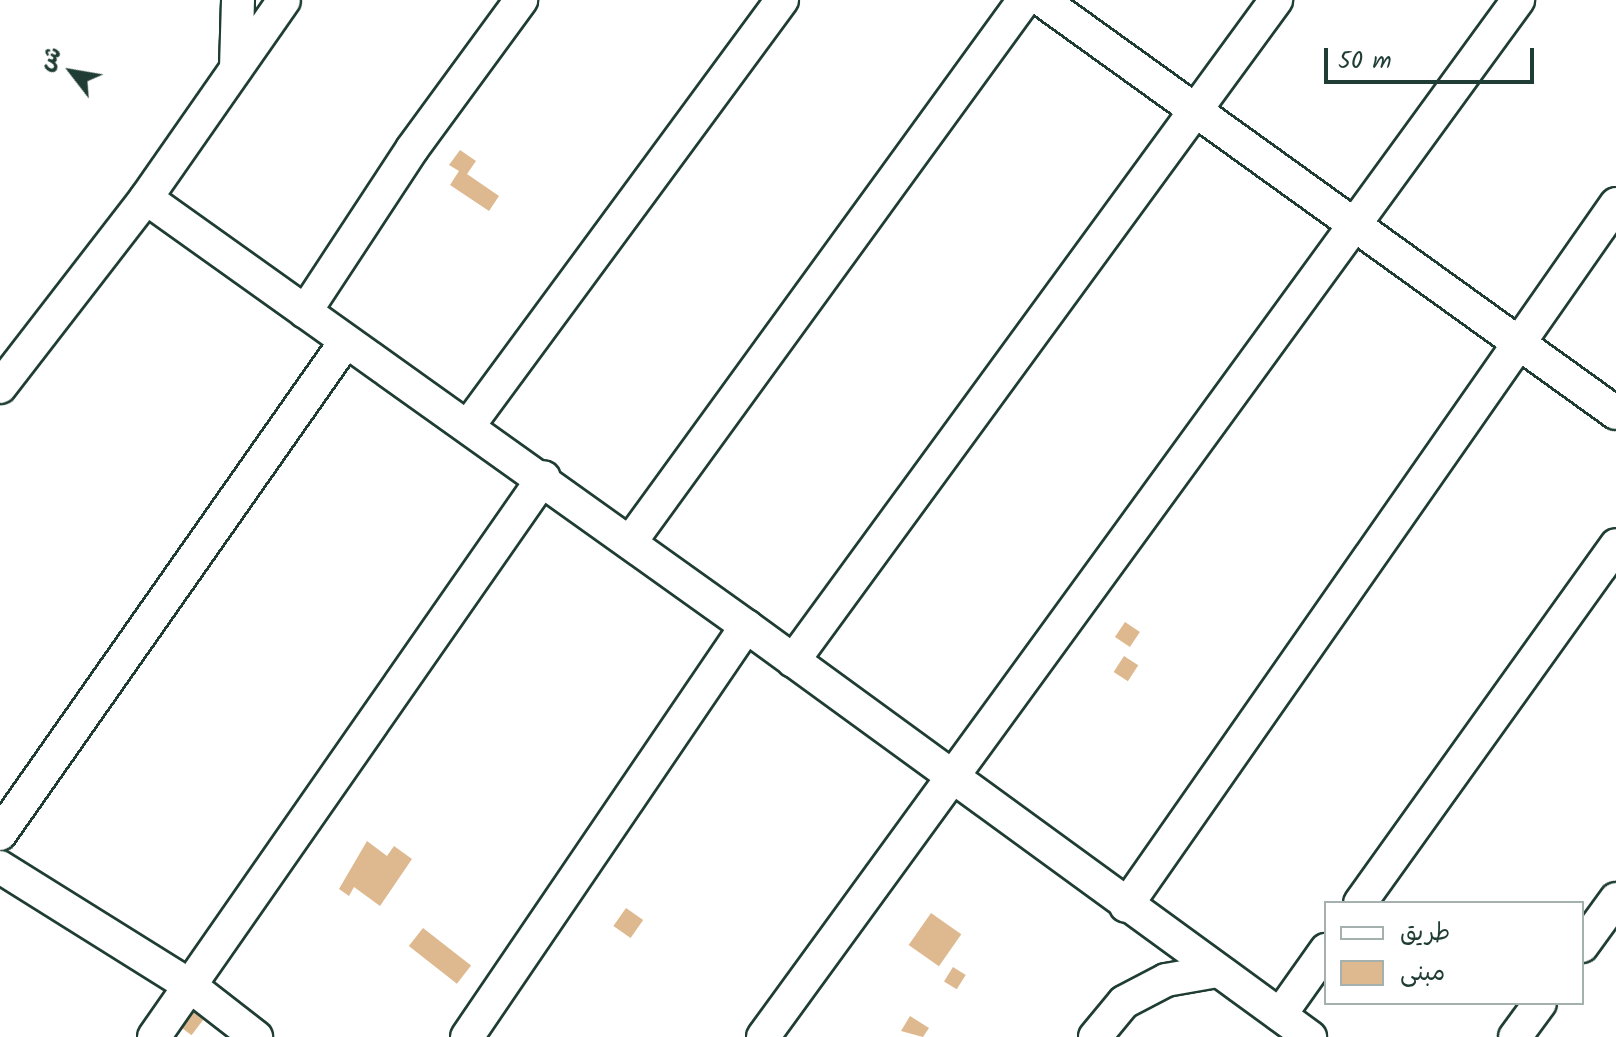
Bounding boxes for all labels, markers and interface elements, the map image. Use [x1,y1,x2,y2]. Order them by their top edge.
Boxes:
north arrow [32,32,112,112]
scale bar [1328,32,1538,82]
text: ش [30,40,72,79]
text: 50 m [1338,42,1392,81]
legend [1324,901,1584,1005]
text: طريق [1400,914,1450,953]
text: مبنى [1400,954,1445,993]

